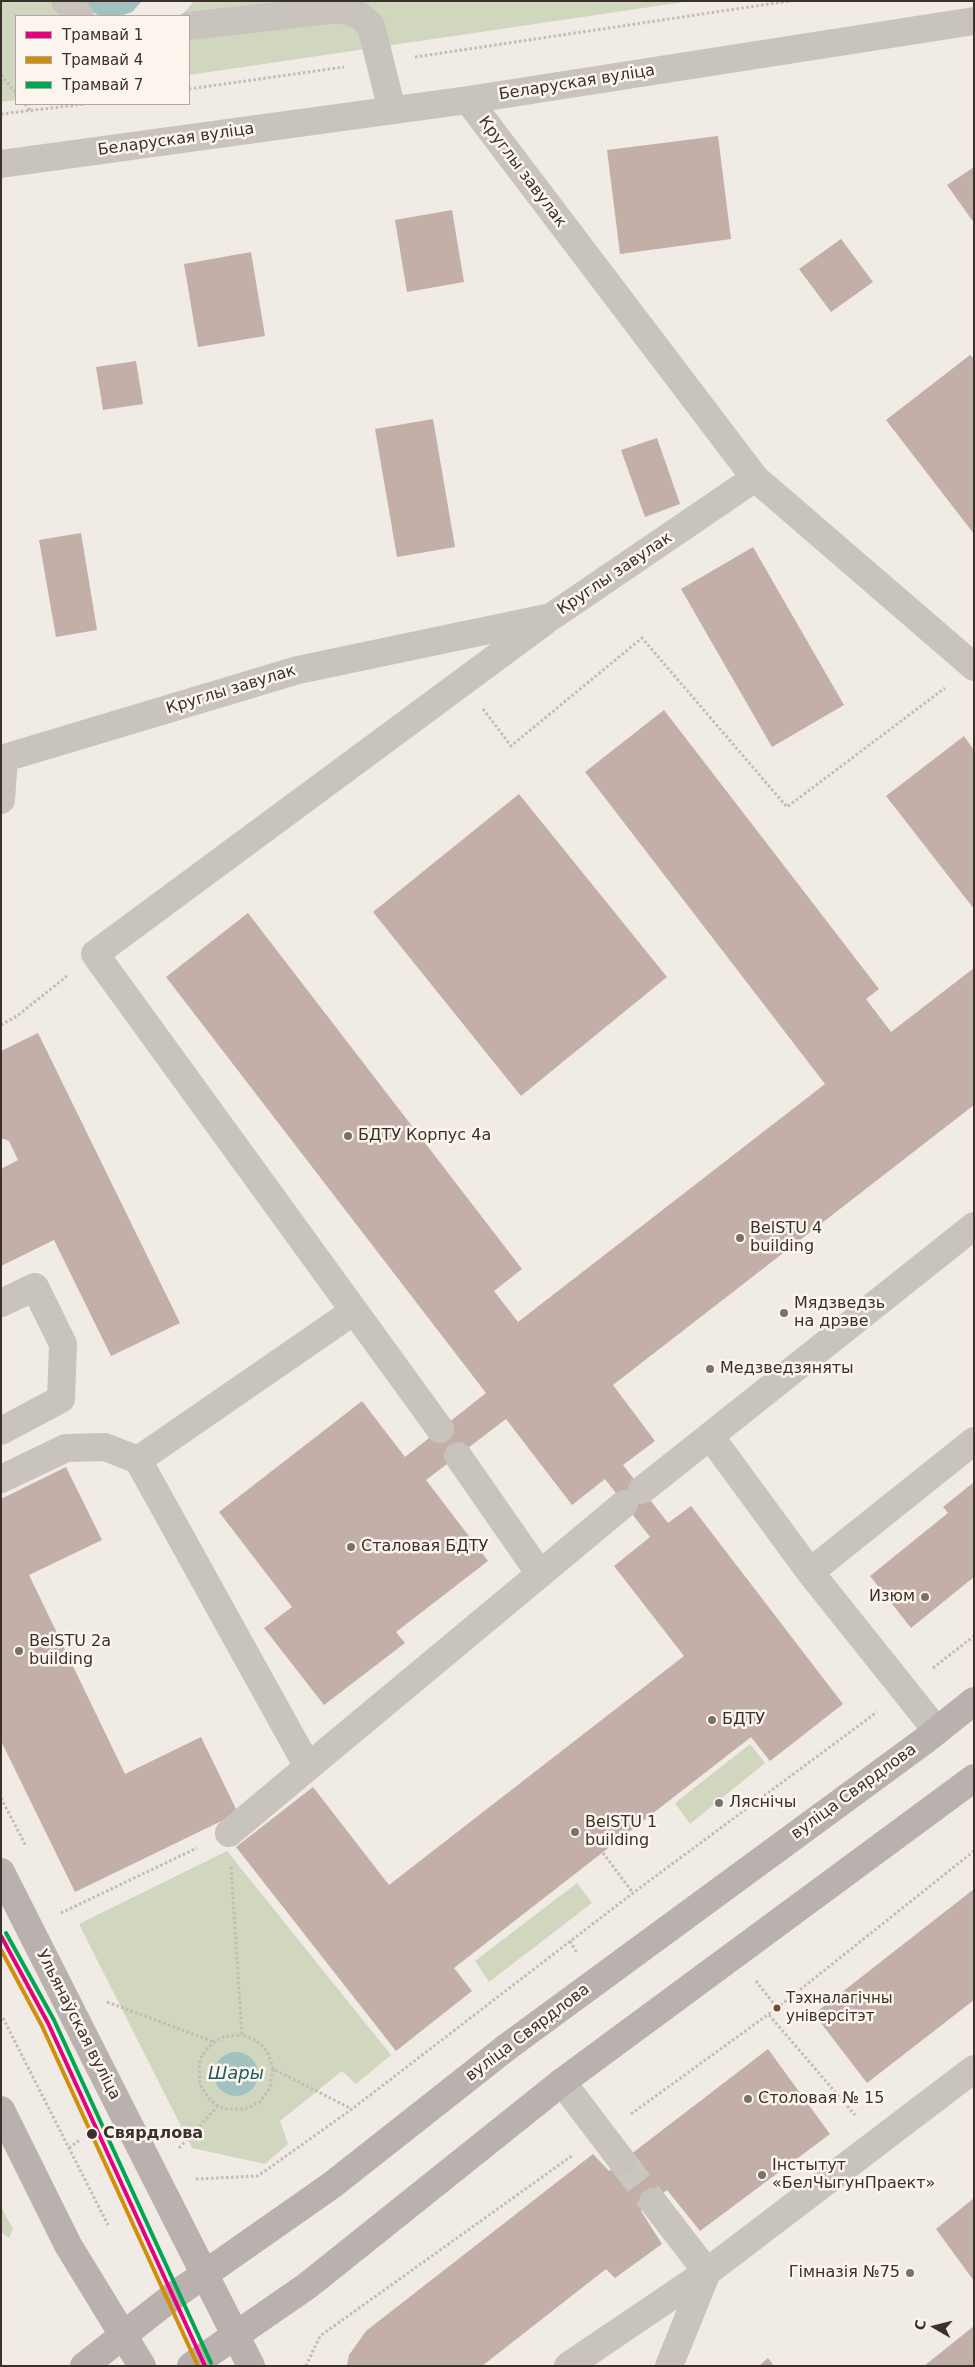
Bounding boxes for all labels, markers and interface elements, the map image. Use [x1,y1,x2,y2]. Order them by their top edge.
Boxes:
legend [15,15,190,105]
text: Трамвай 1 [62,26,143,44]
text: Трамвай 4 [62,51,143,69]
street label: Беларуская вуліца [498,61,656,105]
text: Трамвай 7 [62,76,143,94]
street label: Круглы завулак [474,113,570,231]
street label: Беларуская вуліца [97,120,255,160]
street label: Круглы завулак [554,529,676,619]
street label: Круглы завулак [164,661,298,719]
place label: БДТУ Корпус 4а [358,1126,491,1146]
marker: БДТУ Корпус 4а [342,1130,354,1142]
place label: BelSTU 4 building [750,1219,822,1257]
marker: BelSTU 4 building [734,1232,746,1244]
place label: Мядзведзь на дрэве [794,1294,885,1332]
marker: Мядзведзь на дрэве [778,1307,790,1319]
place label: Медзведзяняты [720,1359,854,1379]
marker: Медзведзяняты [704,1363,716,1375]
place label: Сталовая БДТУ [361,1537,488,1557]
marker: Сталовая БДТУ [345,1541,357,1553]
place label: Изюм [869,1587,915,1607]
marker: Изюм [919,1591,931,1603]
place label: BelSTU 2a building [29,1632,111,1670]
marker: BelSTU 2a building [13,1645,25,1657]
place label: БДТУ [722,1710,765,1730]
marker: БДТУ [706,1714,718,1726]
street label: вуліца Свярдлова [788,1740,920,1844]
place label: Ляснічы [729,1793,796,1813]
marker: Ляснічы [713,1797,725,1809]
place label: BelSTU 1 building [585,1813,657,1851]
marker: BelSTU 1 building [569,1826,581,1838]
street label: Ульянаўская вуліца [32,1947,124,2103]
street label: вуліца Свярдлова [462,1980,594,2086]
place label: Тэхналагічны універсітэт [786,1990,893,2025]
marker: Тэхналагічны універсітэт [772,2003,782,2013]
water label: Шары [208,2063,264,2085]
place label: Столовая № 15 [758,2089,884,2109]
marker: Столовая № 15 [742,2093,754,2105]
place label: Свярдлова [103,2124,203,2144]
marker: Свярдлова [85,2127,99,2141]
place label: Інстытут «БелЧыгунПраект» [772,2156,935,2194]
marker: Інстытут «БелЧыгунПраект» [756,2169,768,2181]
place label: Гімназія №75 [789,2263,900,2283]
marker: Гімназія №75 [904,2267,916,2279]
north arrow [910,2302,960,2352]
text: С [912,2319,929,2331]

